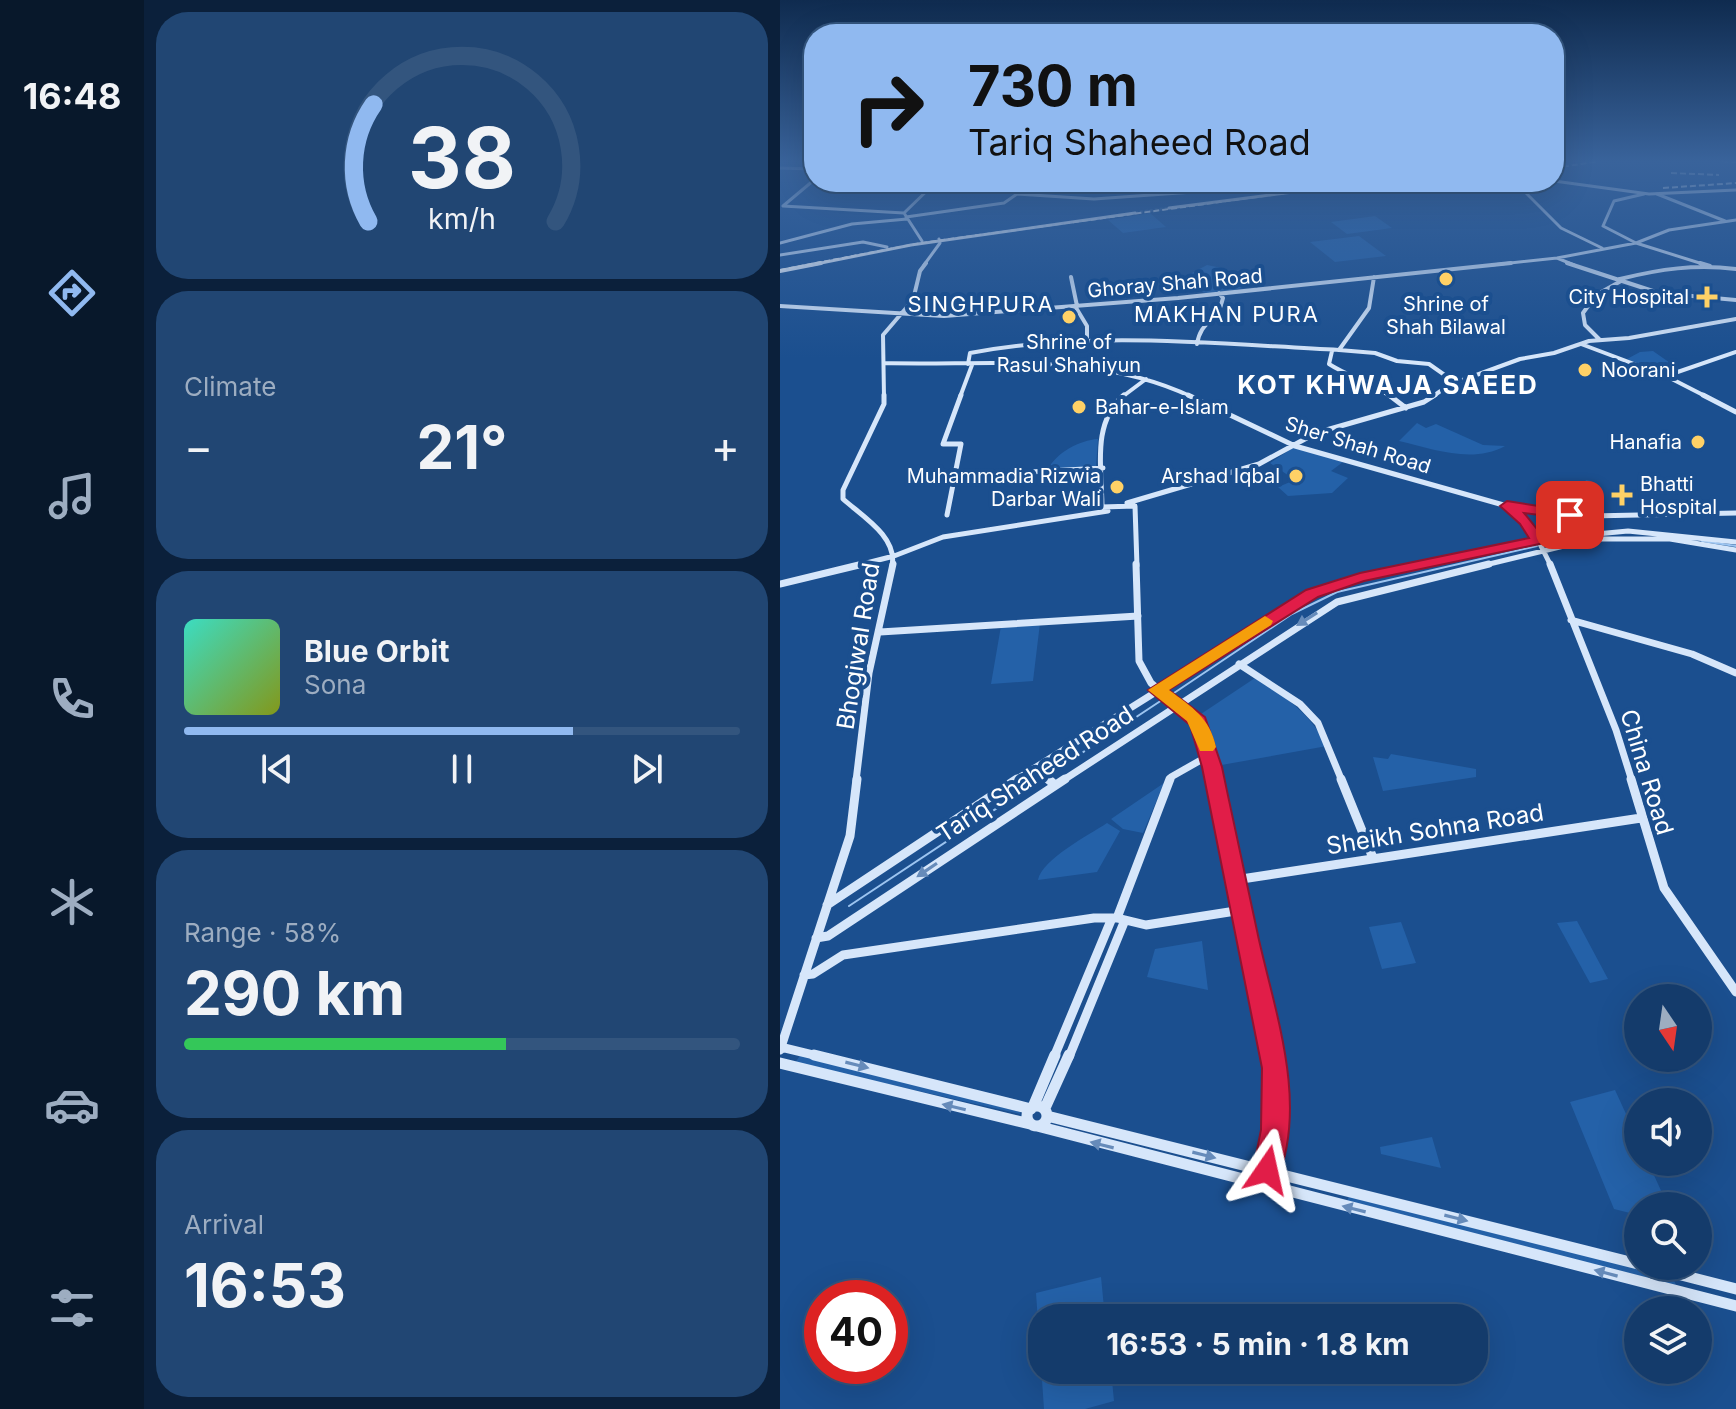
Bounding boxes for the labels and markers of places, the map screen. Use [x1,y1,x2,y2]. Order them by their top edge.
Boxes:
marker: Shrine of Shah Bilawal [1437,270,1455,288]
place label: City Hospital [1569,285,1689,309]
marker: City Hospital [1696,286,1718,308]
place label: Shrine of Shah Bilawal [1386,292,1506,339]
marker: Shrine of Rasul Shahiyun [1060,308,1078,326]
place label: Shrine of Rasul Shahiyun [997,330,1141,377]
place label: Noorani [1601,358,1675,382]
marker: Noorani [1576,361,1594,379]
place label: Bahar-e-Islam [1095,395,1229,419]
marker: Bahar-e-Islam [1070,398,1088,416]
place label: Hanafia [1609,430,1682,454]
marker: Hanafia [1689,433,1707,451]
place label: Muhammadia Rizwia Darbar Wali [907,464,1101,511]
place label: Arshad Iqbal [1161,464,1280,488]
marker: Arshad Iqbal [1287,467,1305,485]
place label: Bhatti Hospital [1640,472,1717,519]
marker: Muhammadia Rizwia Darbar Wali [1108,478,1126,496]
pin [1536,481,1604,549]
marker: Bhatti Hospital [1611,484,1633,506]

